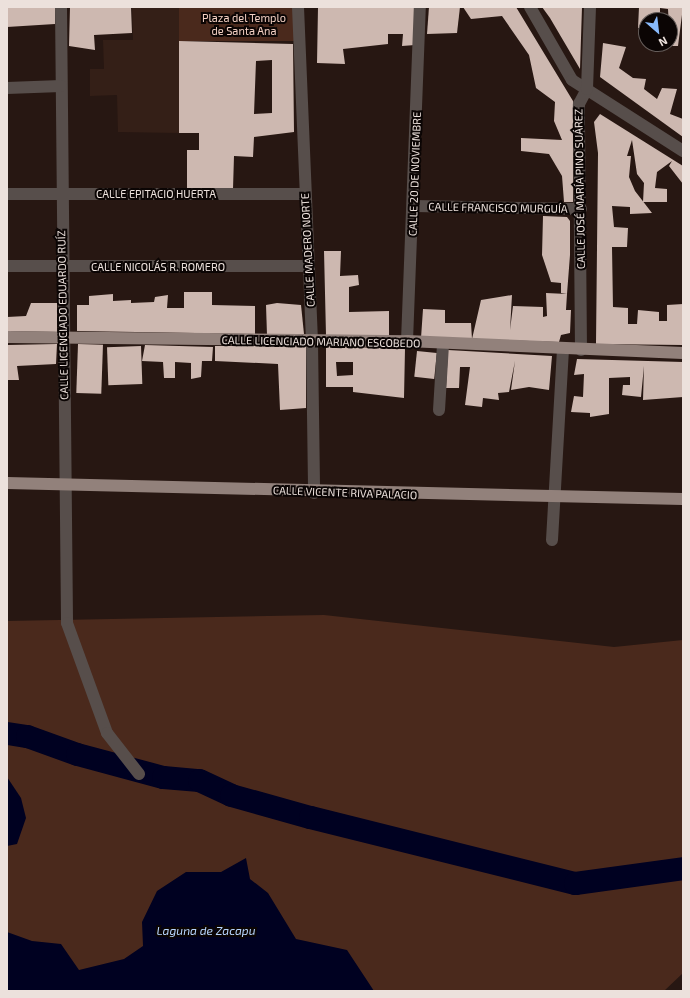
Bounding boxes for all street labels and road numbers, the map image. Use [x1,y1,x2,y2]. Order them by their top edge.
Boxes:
street label: CALLE JOSÉ MARÍA PINO SUÁREZ [572,109,588,269]
street label: CALLE 20 DE NOVIEMBRE [406,112,424,236]
street label: CALLE EPITACIO HUERTA [96,187,216,201]
street label: CALLE MADERO NORTE [298,193,318,307]
street label: CALLE FRANCISCO MURGUÍA [428,200,568,216]
street label: CALLE LICENCIADO EDUARDO RUÍZ [55,230,71,400]
street label: CALLE NICOLÁS R. ROMERO [91,260,225,274]
street label: CALLE LICENCIADO MARIANO ESCOBEDO [221,334,421,350]
street label: CALLE VICENTE RIVA PALACIO [272,484,418,502]

